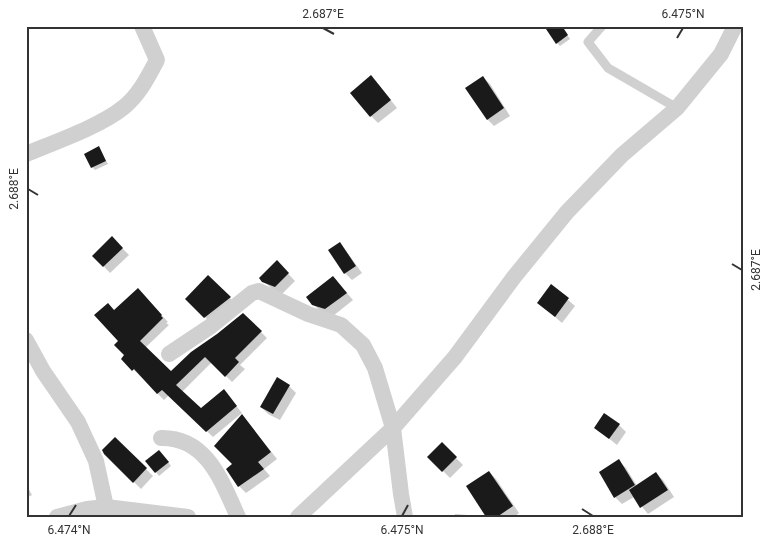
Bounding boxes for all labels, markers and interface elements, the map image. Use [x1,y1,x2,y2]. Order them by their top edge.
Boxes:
text: 2.687°E [302,7,344,21]
text: 6.475°N [661,7,705,21]
text: 2.688°E [7,168,21,210]
text: 2.687°E [749,249,763,291]
text: 6.474°N [47,523,91,537]
text: 6.475°N [380,523,424,537]
text: 2.688°E [572,523,614,537]

